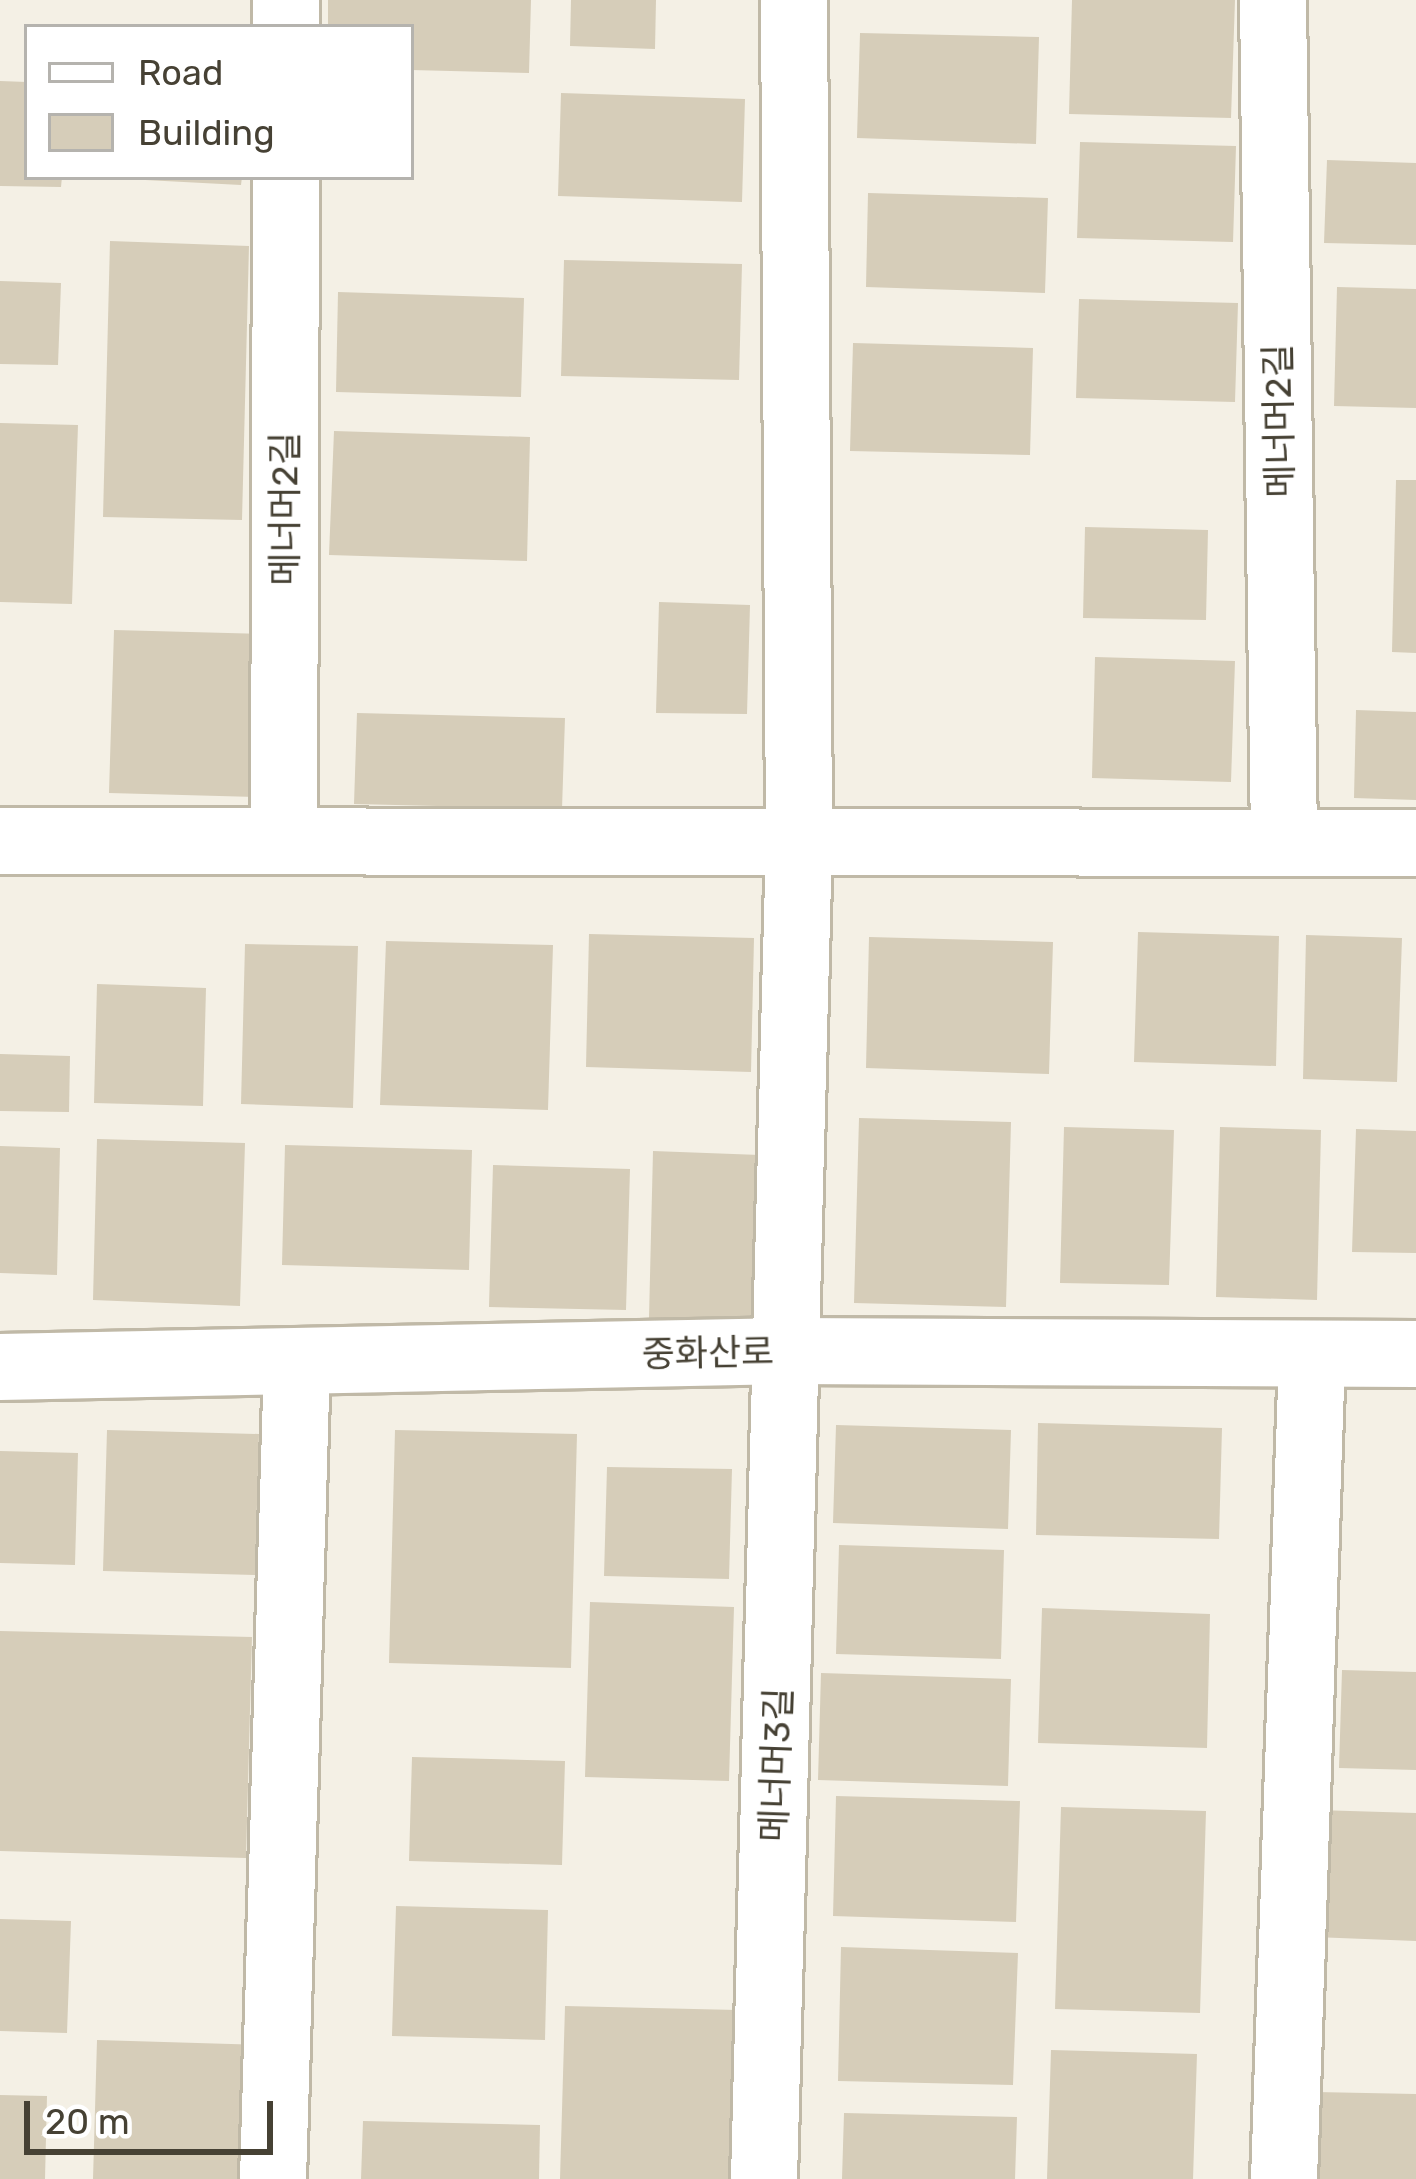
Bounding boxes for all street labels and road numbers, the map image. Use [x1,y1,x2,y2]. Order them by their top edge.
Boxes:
street label: 메너머2길 [1256,344,1302,498]
street label: 메너머2길 [263,432,307,586]
street label: 중화산로 [641,1330,775,1376]
street label: 메너머3길 [752,1687,800,1843]

